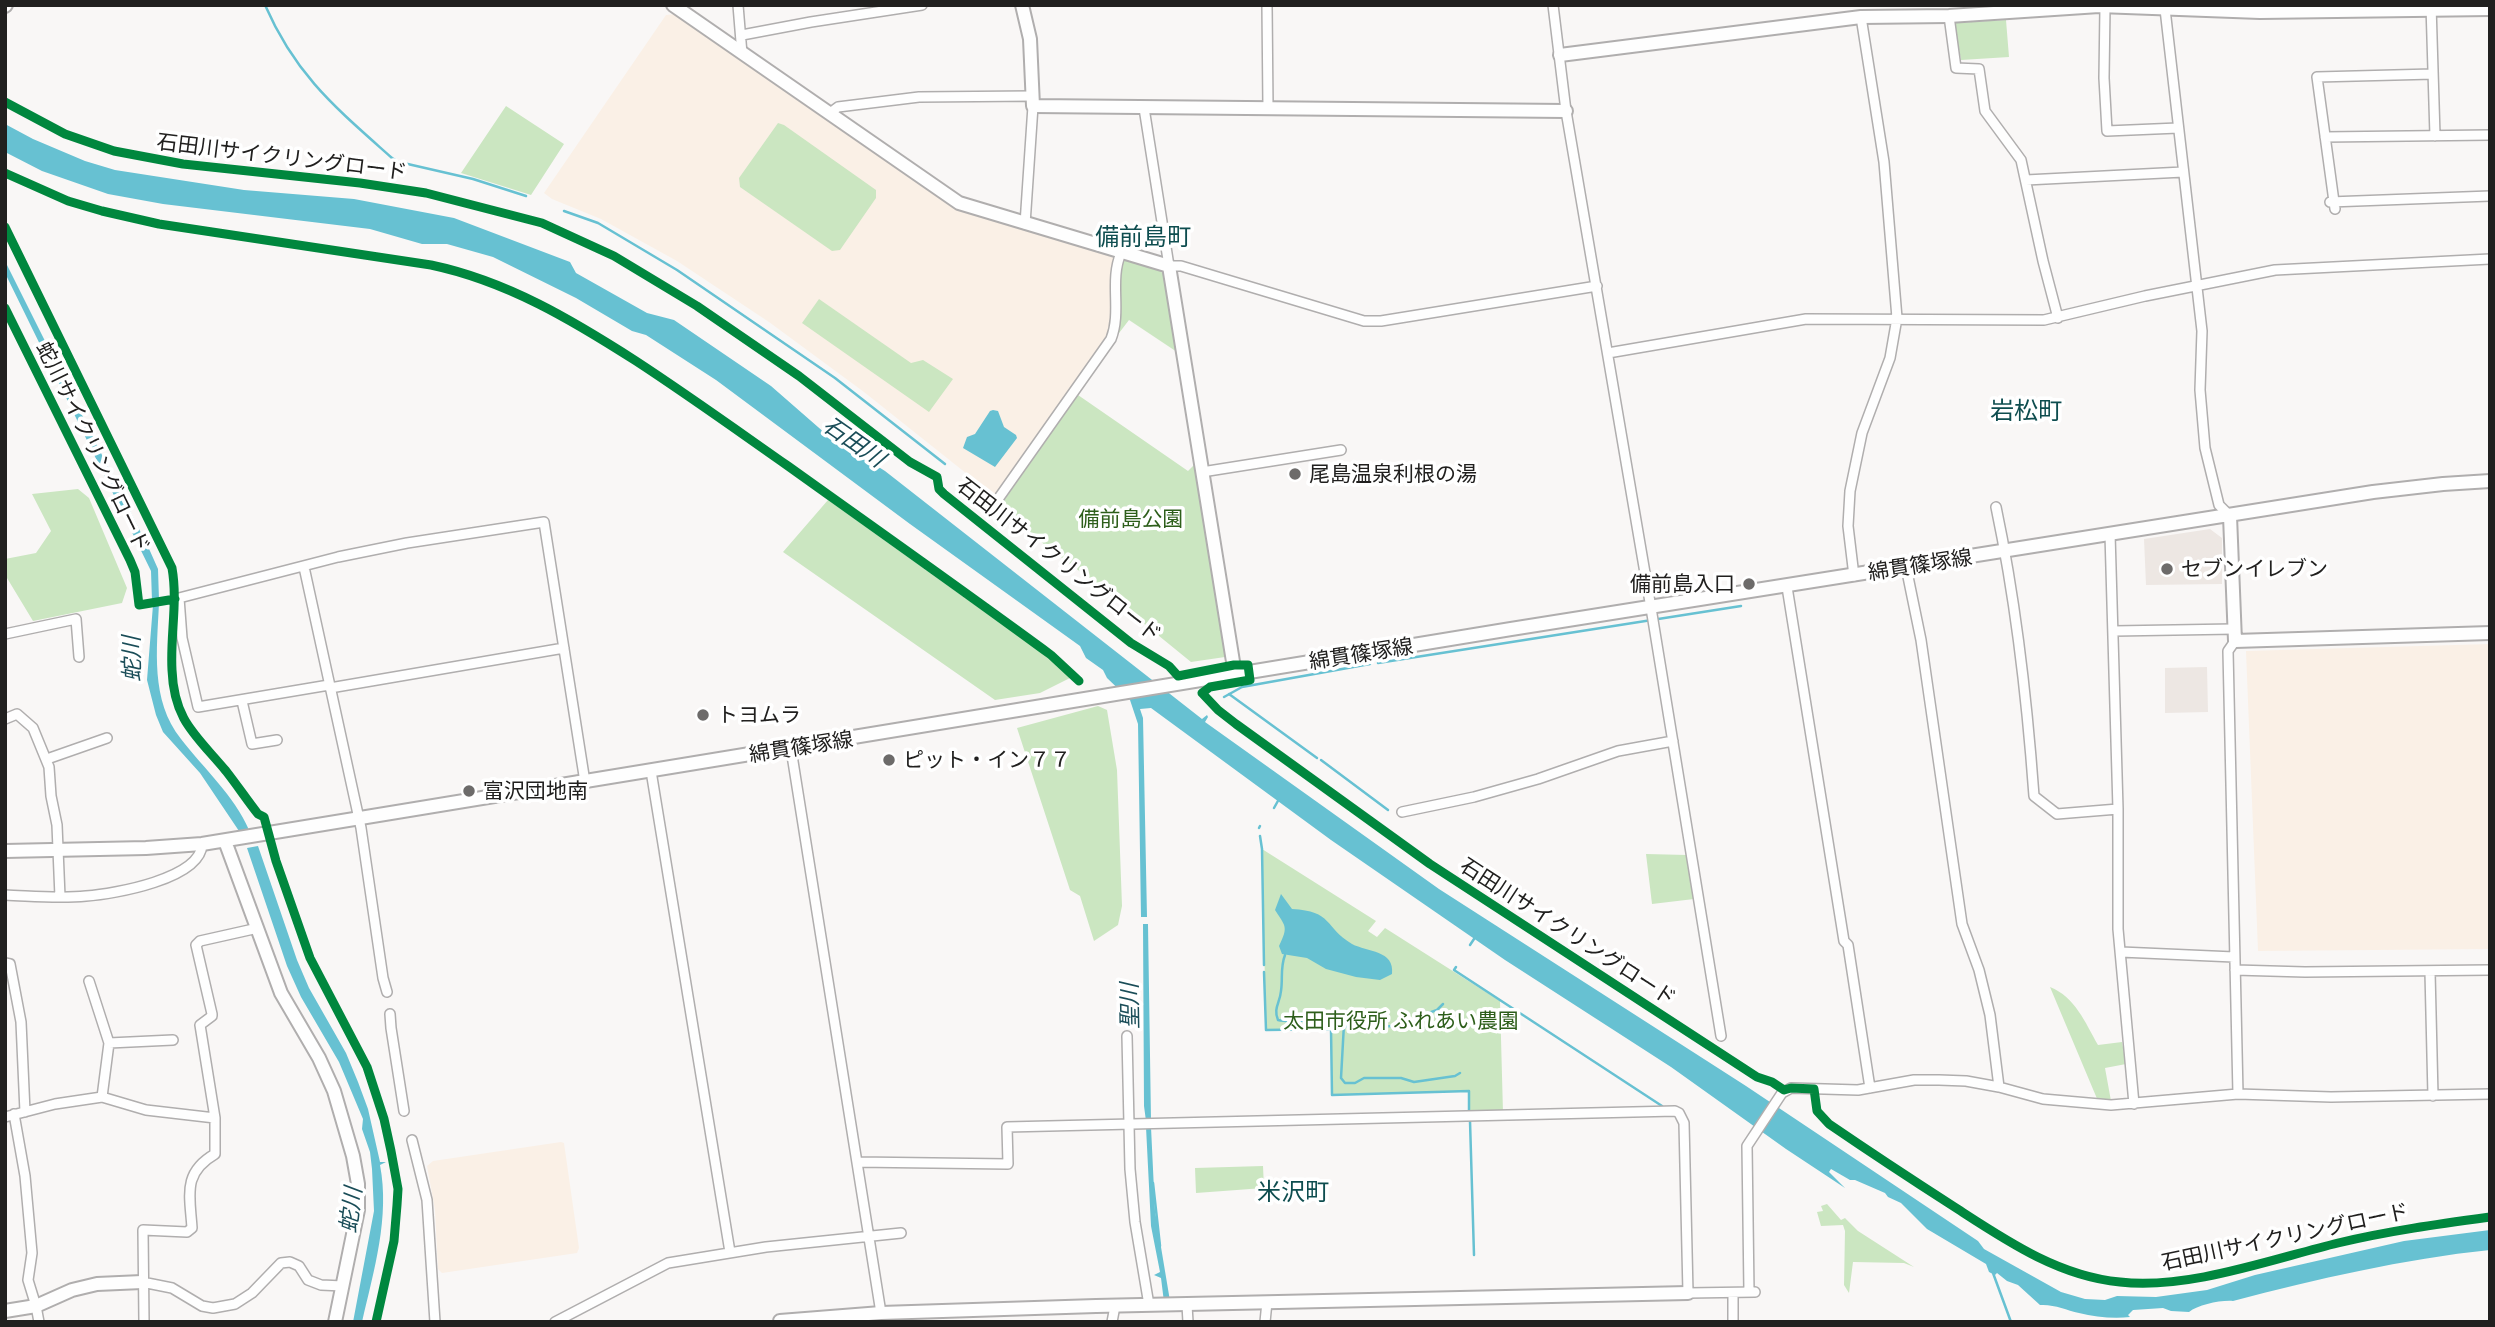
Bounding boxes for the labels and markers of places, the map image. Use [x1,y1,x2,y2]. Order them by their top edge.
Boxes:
place label: 尾島温泉利根の湯 [1309,461,1477,487]
marker: 尾島温泉利根の湯 [1287,466,1303,482]
place label: セブンイレブン [2181,556,2328,582]
marker: セブンイレブン [2159,561,2175,577]
place label: 備前島入口 [1630,571,1735,597]
marker: 備前島入口 [1741,576,1757,592]
place label: トヨムラ [717,702,801,728]
marker: トヨムラ [695,707,711,723]
place label: ピット・イン７７ [903,747,1071,773]
marker: ピット・イン７７ [881,752,897,768]
place label: 富沢団地南 [483,778,588,804]
marker: 富沢団地南 [461,783,477,799]

